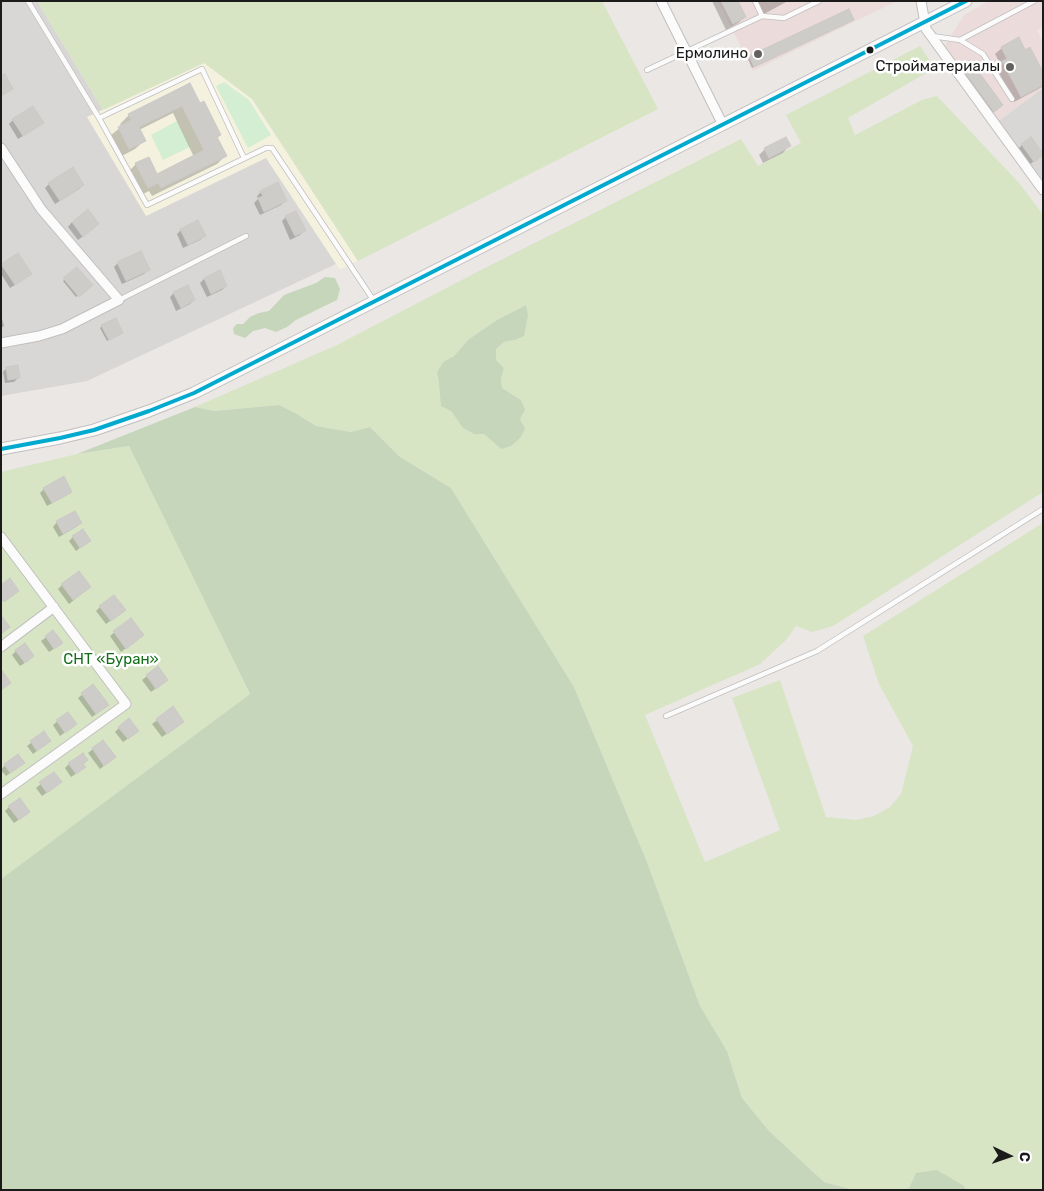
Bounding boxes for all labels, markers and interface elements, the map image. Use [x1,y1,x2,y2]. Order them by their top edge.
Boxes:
place label: Ермолино [676,45,748,63]
unlabelled marker [865,45,875,55]
marker: Ермолино [752,48,764,60]
place label: Стройматериалы [875,58,1000,76]
marker: Стройматериалы [1004,61,1016,73]
park label: СНТ «Буран» [63,651,159,669]
north arrow [984,1131,1034,1181]
text: С [1016,1151,1033,1162]

